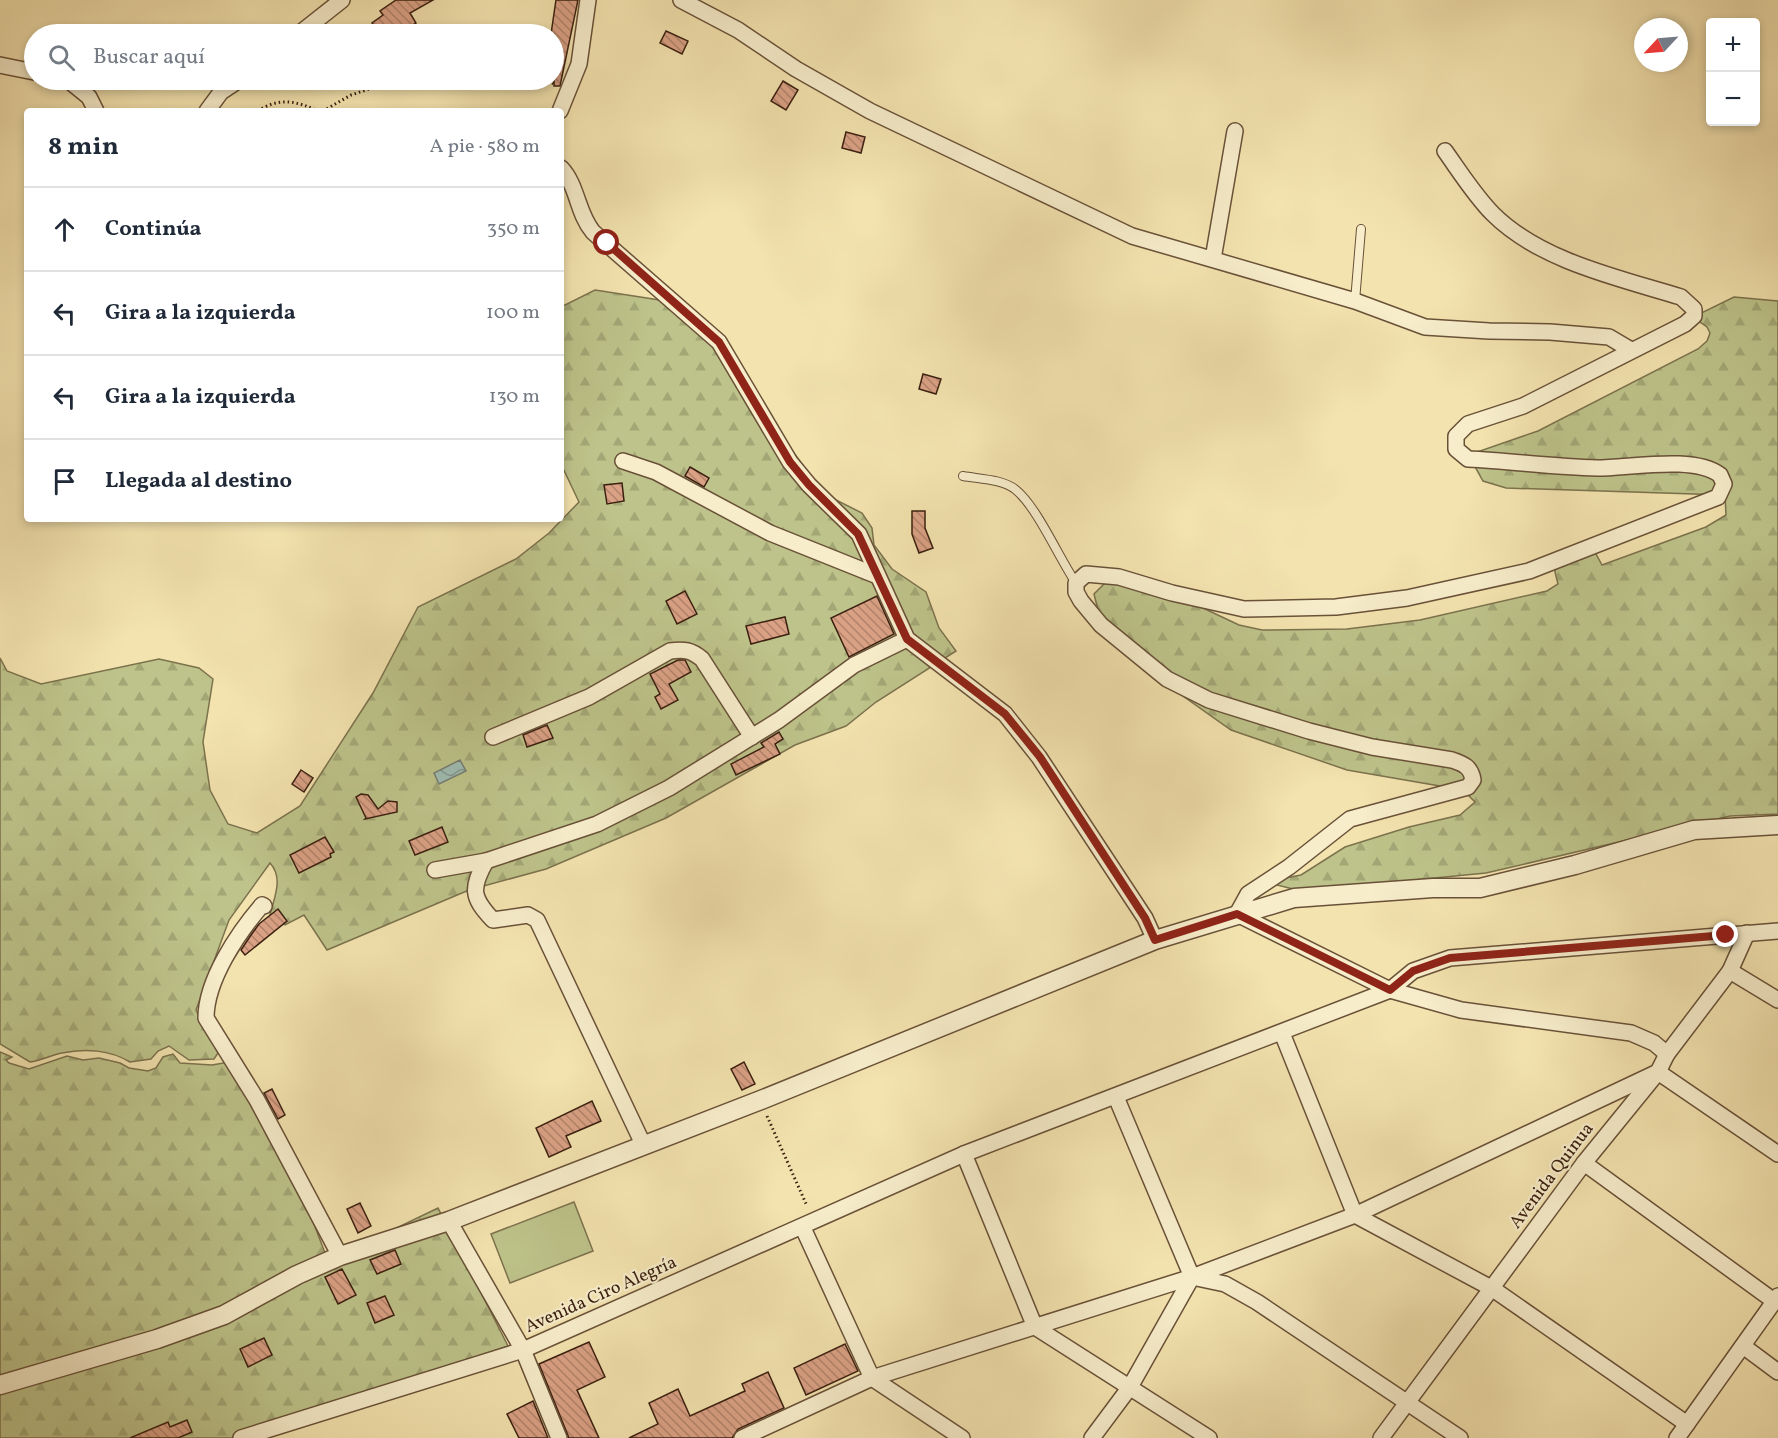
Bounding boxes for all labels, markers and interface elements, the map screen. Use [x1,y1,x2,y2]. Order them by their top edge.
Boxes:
north arrow [1634,18,1688,72]
map controls [1706,18,1760,126]
button: + [1706,18,1760,72]
search box [24,24,564,90]
icon: search [45,41,78,74]
text: Buscar aquí [93,42,205,73]
button: − [1706,72,1760,126]
text: 8 min [48,129,119,165]
text: A pie · 580 m [430,133,540,161]
icon: ahead [48,213,81,246]
text: Continúa [105,214,202,245]
text: 350 m [487,215,540,243]
route start [593,229,619,255]
icon: left [48,297,81,330]
text: Gira a la izquierda [105,298,296,329]
text: 100 m [486,299,540,327]
icon: left [48,381,81,414]
text: Gira a la izquierda [105,382,296,413]
text: 130 m [489,383,540,411]
icon: arrive [48,465,81,498]
text: Llegada al destino [105,466,292,497]
route end [1712,921,1738,947]
street label: Avenida Quinua [1504,1118,1600,1234]
street label: Avenida Ciro Alegría [521,1250,681,1340]

